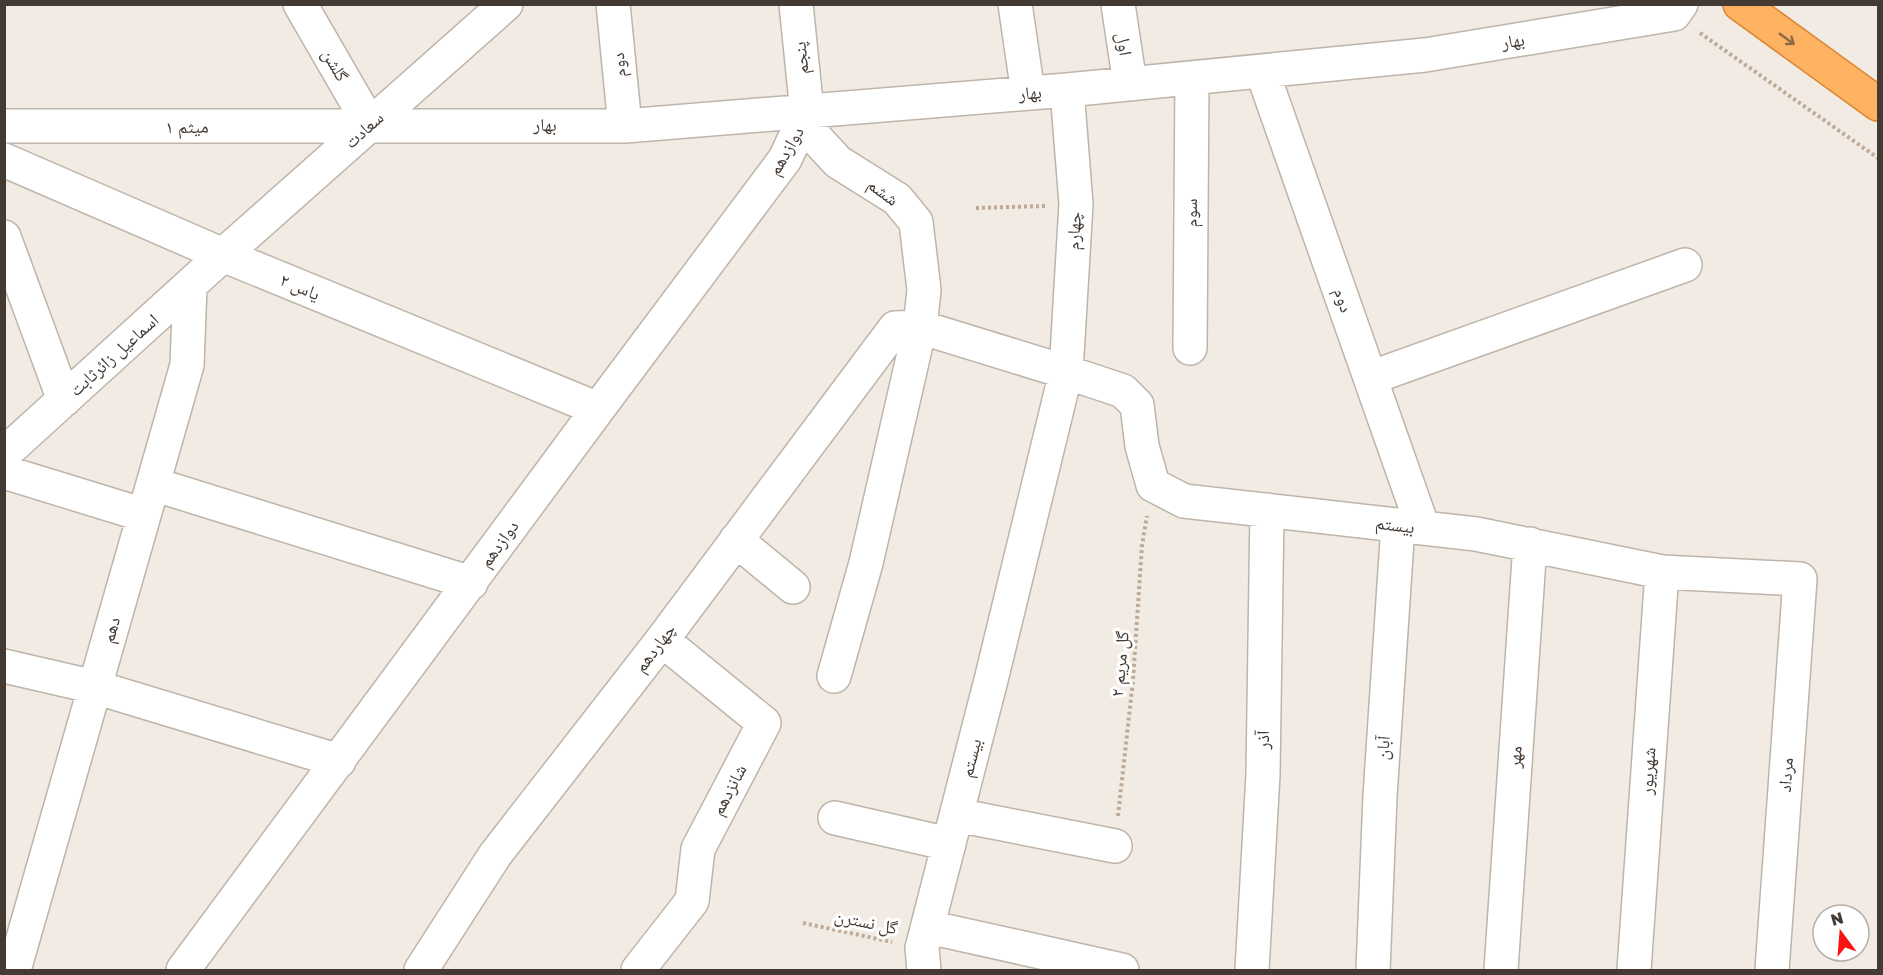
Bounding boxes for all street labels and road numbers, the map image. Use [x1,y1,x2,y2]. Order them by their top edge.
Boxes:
street label: بهار [1499,27,1526,53]
street label: اول [1111,31,1138,57]
street label: پنجم [787,40,815,76]
street label: گلشن [317,44,354,86]
street label: دوم [606,51,632,79]
street label: بهار [1016,80,1043,105]
street label: سعادت [339,106,387,153]
street label: بهار [532,113,557,136]
street label: میثم ۱ [165,115,209,139]
street label: دوازدهم [762,122,810,180]
street label: ششم [862,173,904,211]
street label: سوم [1179,198,1203,228]
street label: چهارم [1061,211,1087,251]
street label: یاس ۲ [277,268,324,305]
street label: دوم [1328,284,1358,316]
street label: اسماعیل زائرثابت [64,308,163,401]
street label: بیستم [1374,511,1416,539]
street label: دوازدهم [474,515,524,573]
street label: دهم [96,614,126,646]
street label: چهاردهم [629,618,681,678]
street label: گل مریم ۲ [1105,629,1135,698]
street label: آذر [1251,730,1273,751]
street label: آبان [1370,735,1395,761]
street label: بیستم [955,736,987,780]
street label: مهر [1502,745,1526,770]
street label: شهریور [1634,746,1660,796]
street label: مرداد [1773,757,1797,793]
street label: شانزدهم [706,760,752,820]
street label: گل نسترن [833,904,900,940]

